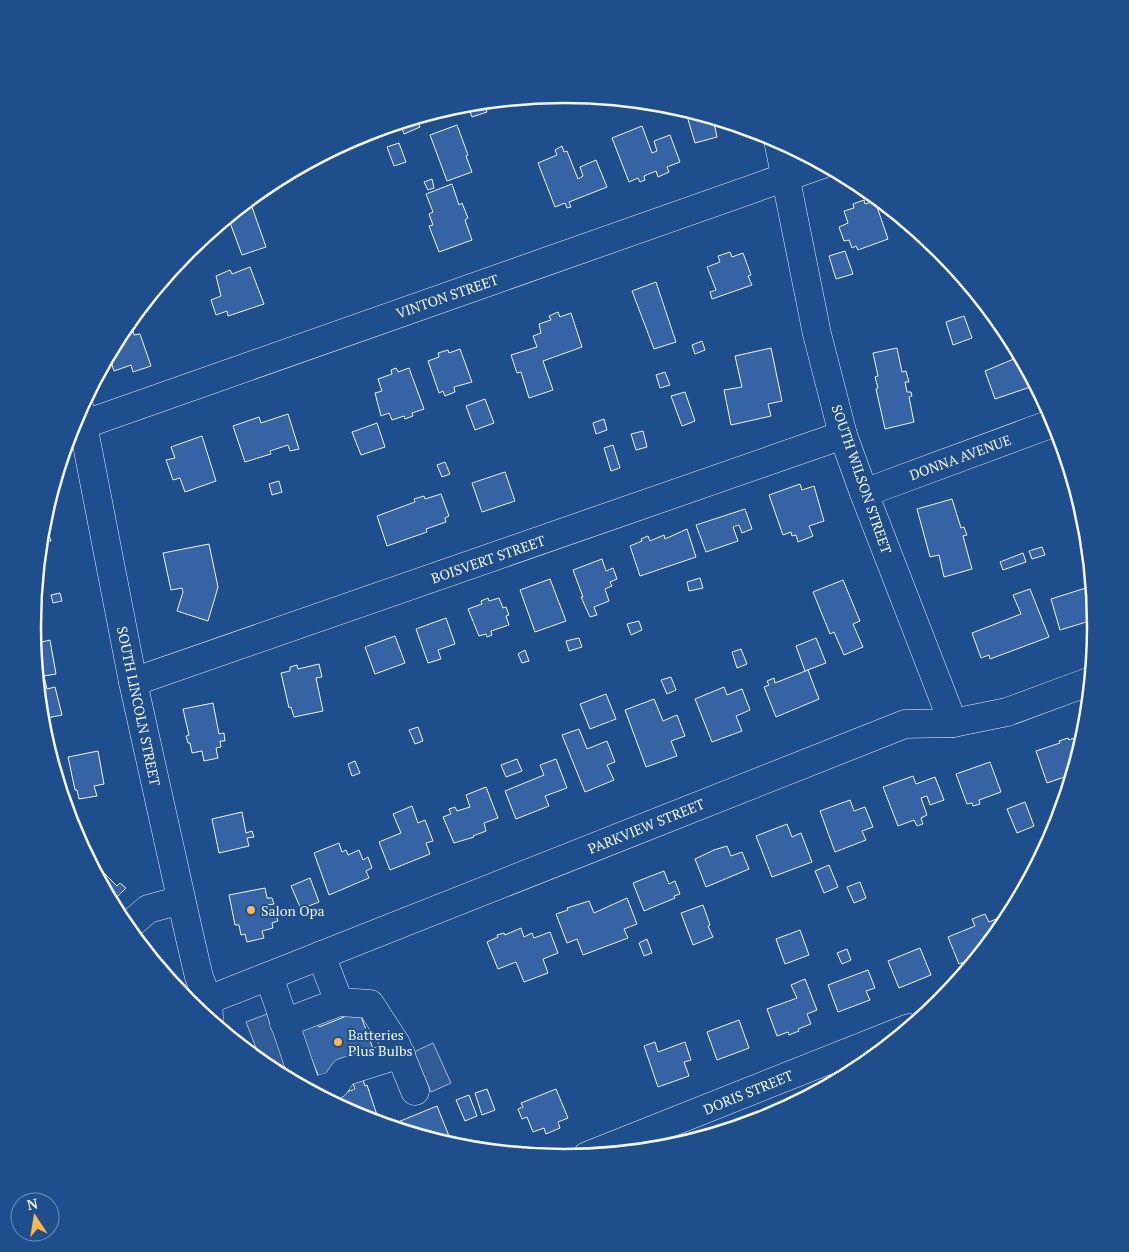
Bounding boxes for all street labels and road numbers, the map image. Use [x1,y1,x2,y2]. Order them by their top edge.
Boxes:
street label: VINTON STREET [393,269,501,322]
street label: SOUTH WILSON STREET [827,402,897,557]
street label: DONNA AVENUE [907,430,1013,484]
street label: BOISVERT STREET [428,530,548,587]
street label: SOUTH LINCOLN STREET [113,624,165,788]
street label: PARKVIEW STREET [585,794,707,858]
street label: DORIS STREET [700,1065,796,1119]

